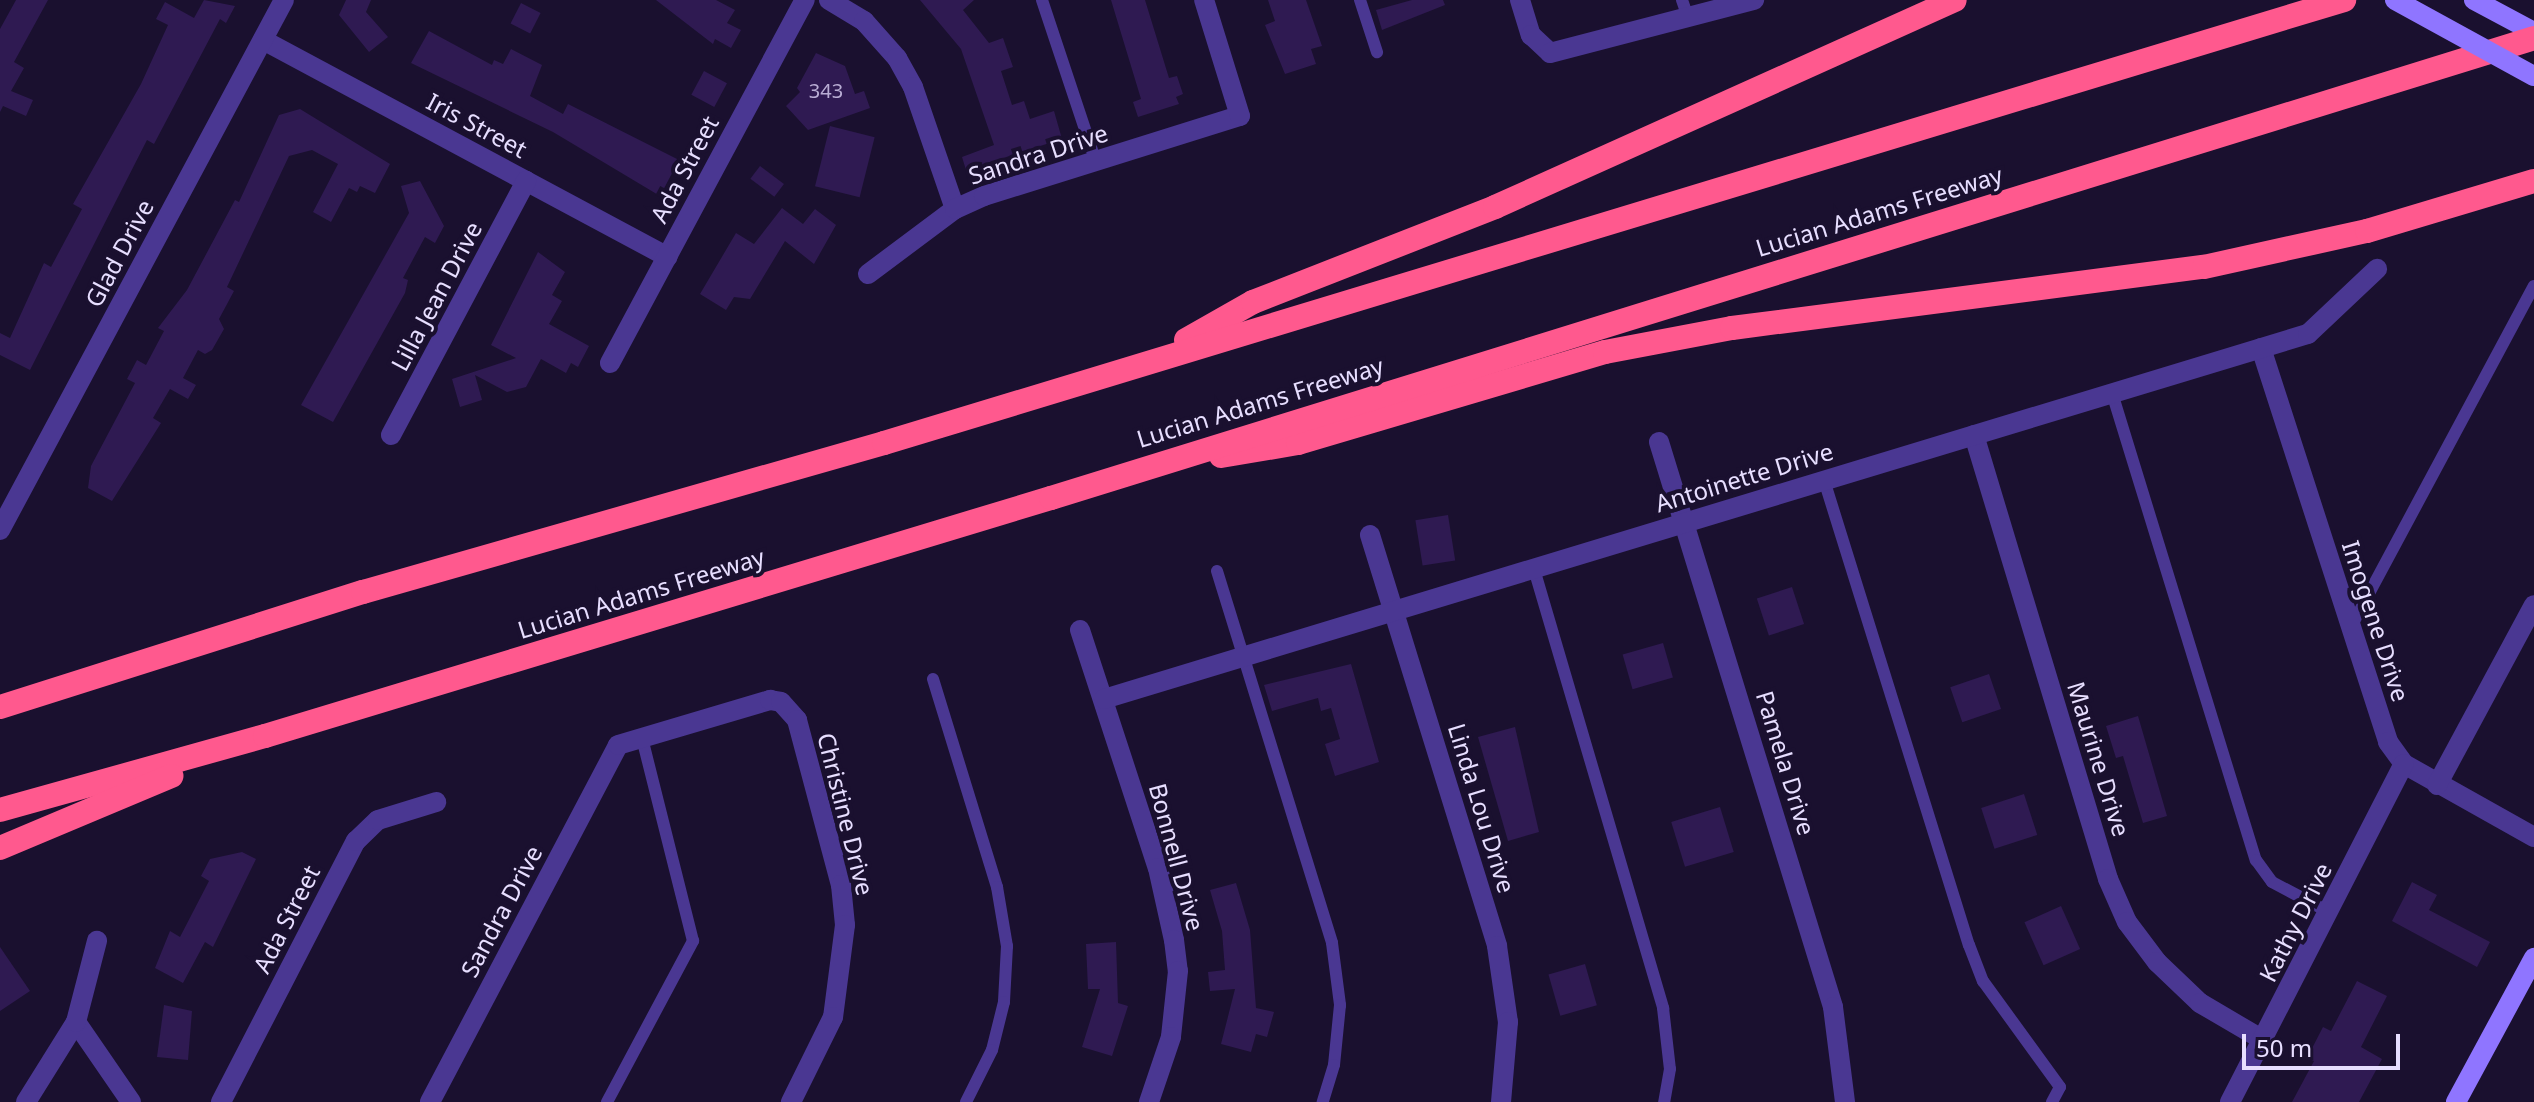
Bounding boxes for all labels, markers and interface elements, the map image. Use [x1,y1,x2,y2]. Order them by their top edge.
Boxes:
house number: 343 [809,78,843,102]
street label: Iris Street [422,87,532,163]
street label: Ada Street [644,111,724,227]
street label: Sandra Drive [965,118,1111,190]
street label: Lucian Adams Freeway [1752,160,2006,262]
street label: Glad Drive [79,194,159,312]
street label: Lilla Jean Drive [385,216,487,376]
street label: Lucian Adams Freeway [1133,351,1387,453]
street label: Antoinette Drive [1652,436,1836,518]
street label: Imogene Drive [2336,537,2416,705]
street label: Lucian Adams Freeway [514,542,768,644]
street label: Maurine Drive [2062,678,2136,840]
street label: Pamela Drive [1750,687,1822,839]
street label: Linda Lou Drive [1443,720,1521,896]
street label: Christine Drive [812,730,880,898]
street label: Bonnell Drive [1144,780,1210,934]
street label: Sandra Drive [454,840,548,982]
street label: Kathy Drive [2253,858,2337,986]
street label: Ada Street [247,860,325,978]
scale bar [2246,1018,2404,1068]
text: 50 m [2256,1031,2312,1064]

